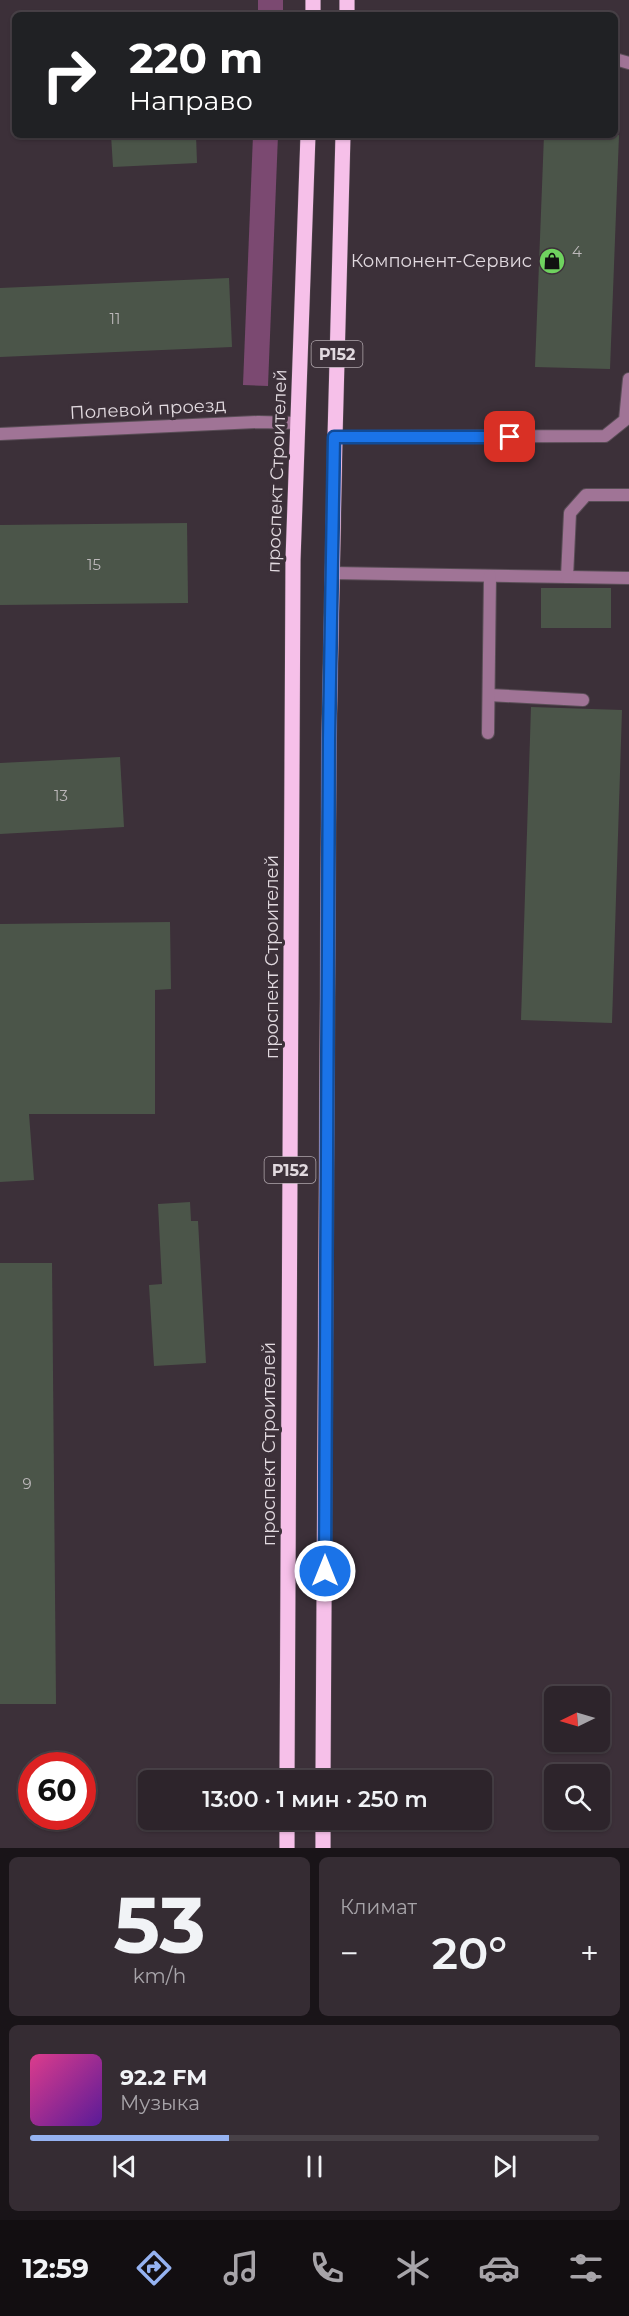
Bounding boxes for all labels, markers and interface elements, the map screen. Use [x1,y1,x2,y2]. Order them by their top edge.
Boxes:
text: 220 m [129,32,263,84]
icon: right [30,36,108,114]
text: Направо [129,84,253,117]
house number: 4 [572,242,582,261]
shop icon: Компонент-Сервис [537,246,567,276]
place label: Компонент-Сервис [351,250,532,272]
house number: 11 [110,309,120,328]
road number: Р152 [312,341,362,367]
street label: проспект Строителей [262,369,292,573]
street label: Полевой проезд [69,394,227,424]
pin [484,411,535,462]
icon: arrive [493,420,526,453]
house number: 15 [87,555,101,574]
house number: 13 [54,786,68,805]
street label: проспект Строителей [261,855,283,1059]
road number: Р152 [264,1157,316,1183]
street label: проспект Строителей [258,1342,280,1546]
house number: 9 [22,1474,32,1493]
position arrow [293,1539,357,1603]
north arrow [544,1686,610,1752]
map controls [544,1686,610,1830]
speed limit sign: 60 [18,1752,96,1830]
button: search [544,1764,610,1830]
text: 13:00 · 1 мин · 250 m [202,1786,428,1813]
text: 53 [113,1877,206,1973]
text: Климат [340,1895,417,1919]
text: 20° [432,1925,507,1980]
text: − [340,1933,359,1973]
text: + [580,1933,599,1973]
text: km/h [133,1964,186,1988]
text: 92.2 FM [120,2064,207,2091]
text: Музыка [120,2091,200,2115]
icon: previous [108,2150,141,2183]
icon: pause [298,2150,331,2183]
icon: next [488,2150,521,2183]
icon: directions [133,2247,175,2289]
icon: music [220,2247,262,2289]
icon: phone [306,2247,348,2289]
icon: climate [392,2247,434,2289]
icon: car [478,2247,520,2289]
icon: filters [565,2247,607,2289]
text: 12:59 [22,2252,89,2285]

